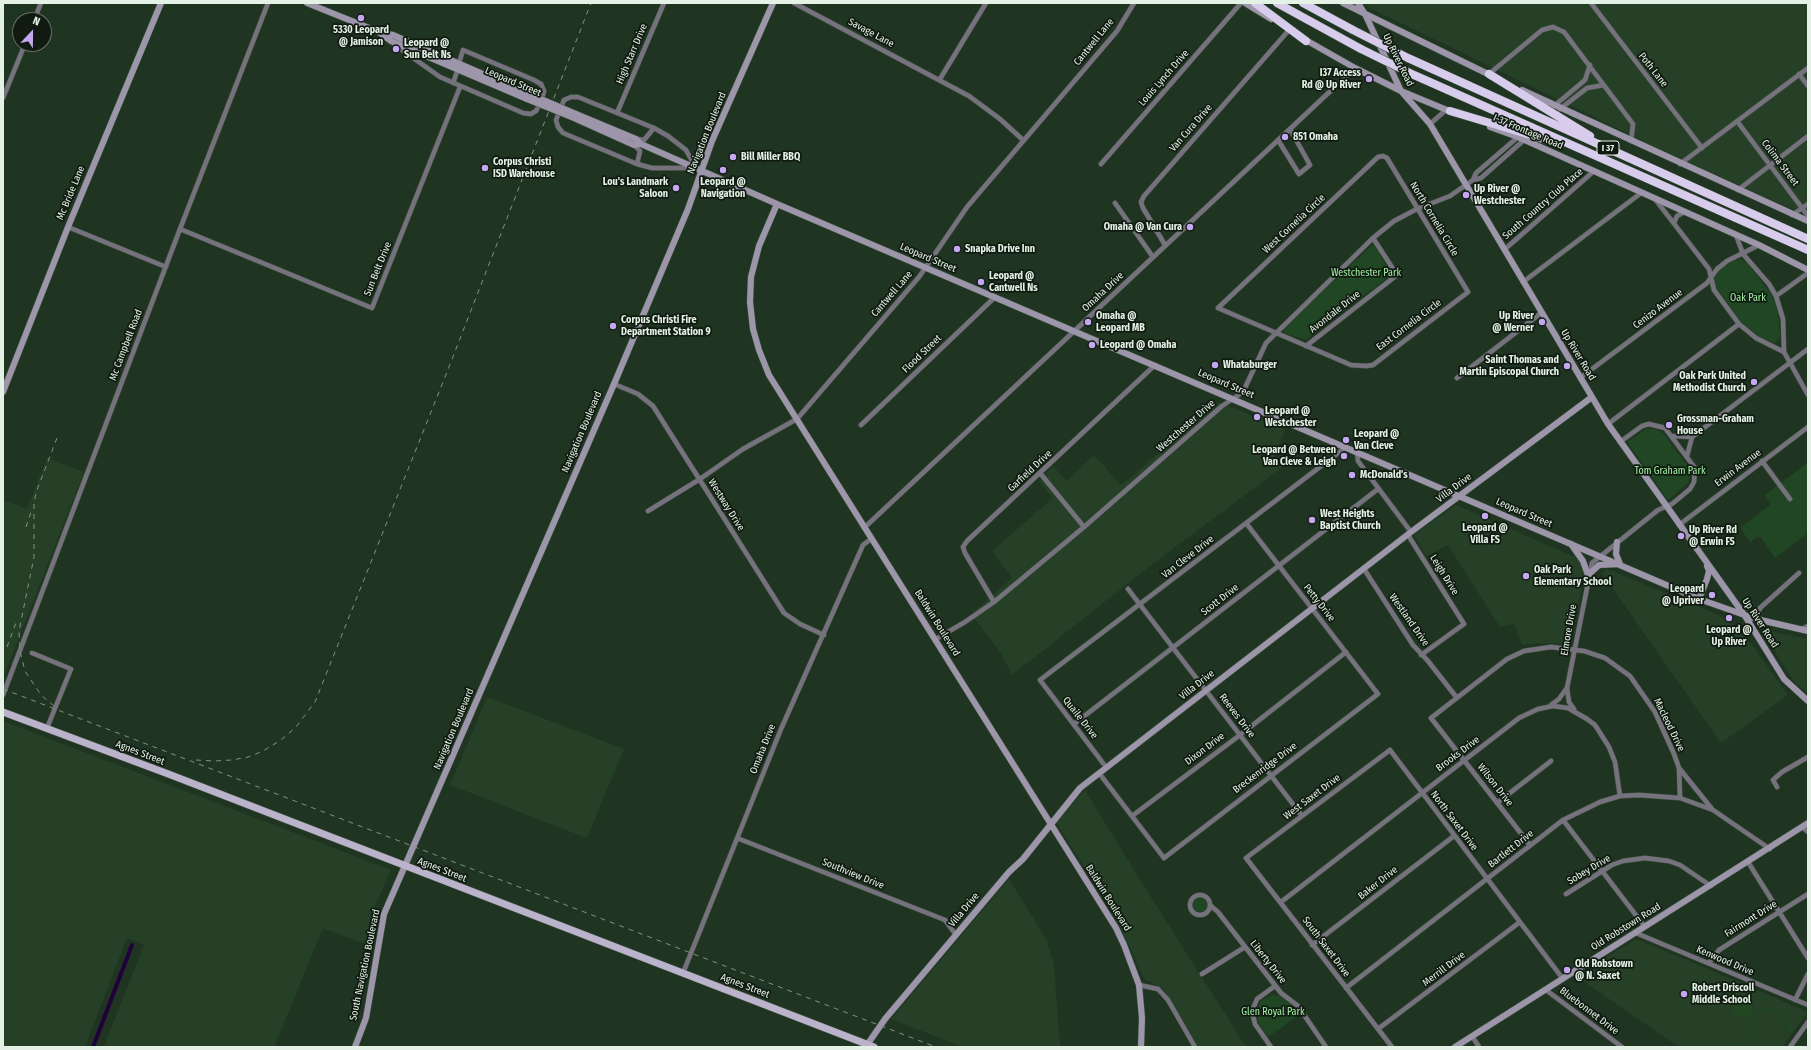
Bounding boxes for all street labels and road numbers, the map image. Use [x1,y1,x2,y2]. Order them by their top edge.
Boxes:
street label: Savage Lane [846,16,896,50]
street label: Cantwell Lane [1071,16,1117,68]
street label: High Starr Drive [614,22,650,86]
street label: Up River Road [1380,32,1416,88]
street label: Louis Lynch Drive [1136,47,1192,109]
street label: Poth Lane [1636,50,1670,90]
street label: Leopard Street [483,65,543,99]
street label: Navigation Boulevard [685,90,729,176]
street label: Van Cura Drive [1167,102,1215,154]
street label: I-37 Frontage Road [1491,112,1565,152]
street label: Colima Street [1759,137,1801,189]
road number: I 37 [1597,141,1619,155]
street label: Mc Bride Lane [54,164,88,222]
street label: South Country Club Place [1500,166,1586,242]
street label: North Cornelia Circle [1407,180,1461,258]
street label: West Cornelia Circle [1260,192,1328,256]
street label: Sun Belt Drive [362,240,394,298]
street label: Leopard Street [898,241,958,275]
street label: Cantwell Lane [869,269,915,319]
street label: Omaha Drive [1080,270,1126,314]
street label: Cenizo Avenue [1631,286,1685,332]
street label: Avondale Drive [1307,288,1363,336]
street label: East Cornelia Circle [1374,297,1444,353]
street label: Mc Campbell Road [107,308,145,382]
street label: Up River Road [1558,327,1598,383]
street label: Flood Street [900,332,944,376]
street label: Leopard Street [1196,367,1256,401]
street label: Navigation Boulevard [559,390,605,474]
street label: Westchester Drive [1154,397,1218,455]
street label: Erwin Avenue [1712,447,1764,489]
street label: Garfield Drive [1006,448,1054,494]
street label: Villa Drive [1434,471,1474,505]
street label: Westway Drive [705,477,747,533]
street label: Leopard Street [1494,496,1554,530]
street label: Van Cleve Drive [1160,533,1216,581]
street label: Leigh Drive [1427,553,1461,597]
street label: Scott Drive [1199,582,1241,618]
street label: Petty Drive [1301,582,1337,624]
street label: Baldwin Boulevard [912,588,962,658]
street label: Westland Drive [1386,591,1432,649]
street label: Up River Road [1739,596,1781,650]
street label: Elmore Drive [1559,603,1579,657]
street label: Villa Drive [1177,668,1217,702]
street label: Navigation Boulevard [431,687,477,771]
street label: Reeves Drive [1216,692,1258,740]
street label: Quaile Drive [1060,695,1100,741]
street label: Macleod Drive [1651,696,1687,754]
street label: Omaha Drive [748,722,778,776]
street label: Dixon Drive [1183,730,1227,768]
street label: Brooks Drive [1434,734,1482,774]
street label: Agnes Street [114,738,166,768]
street label: Breckenridge Drive [1231,740,1299,796]
street label: Wilson Drive [1475,761,1515,809]
street label: West Saxet Drive [1281,772,1343,822]
street label: North Saxet Drive [1428,789,1480,853]
street label: Bartlett Drive [1486,827,1536,871]
street label: Sobey Drive [1565,852,1613,888]
street label: Agnes Street [416,855,468,885]
street label: Southview Drive [820,856,886,892]
street label: Baldwin Boulevard [1083,863,1133,933]
street label: Baker Drive [1356,864,1400,902]
street label: Villa Drive [946,890,982,930]
street label: Fairmont Drive [1723,898,1779,940]
street label: Old Robstown Road [1589,901,1663,953]
street label: South Navigation Boulevard [347,908,383,1022]
street label: South Saxet Drive [1299,915,1353,979]
street label: Liberty Drive [1247,938,1289,986]
street label: Kenwood Drive [1694,943,1756,979]
street label: Merrill Drive [1420,949,1468,989]
street label: Agnes Street [719,971,771,1001]
street label: Bluebonnet Drive [1557,985,1621,1037]

